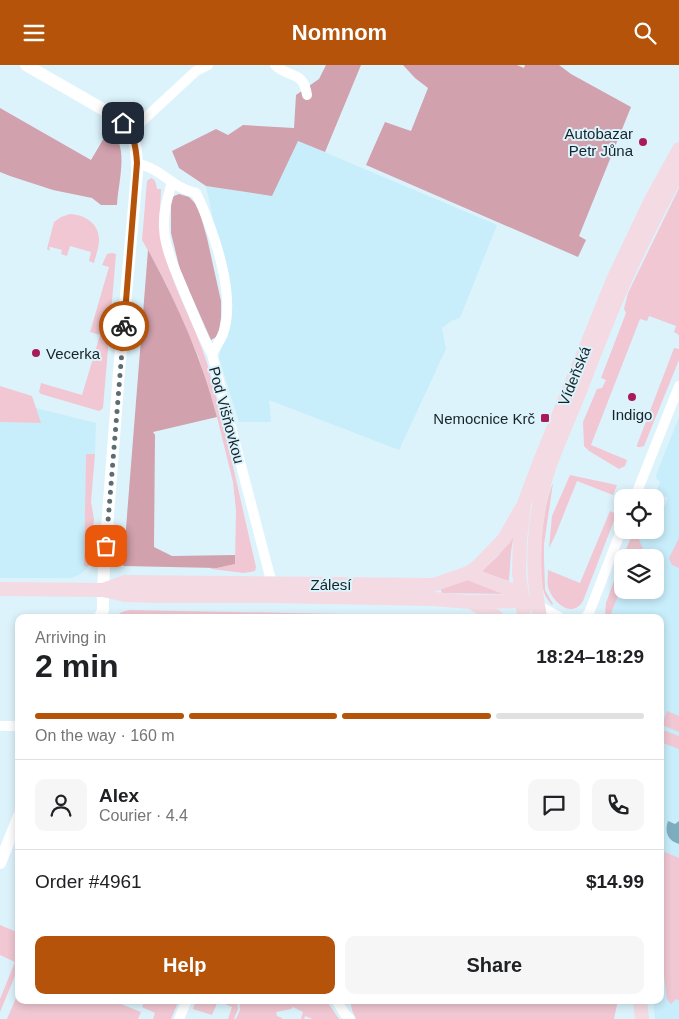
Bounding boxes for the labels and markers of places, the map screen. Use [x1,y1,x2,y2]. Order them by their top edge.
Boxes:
pin [102,102,144,144]
place label: Autobazar Petr Jůna [565,125,634,159]
marker: Autobazar Petr Jůna [637,136,649,148]
place label: Vecerka [46,345,101,362]
marker: Vecerka [30,347,42,359]
marker: Indigo [626,391,638,403]
place label: Indigo [612,406,652,423]
place label: Nemocnice Krč [433,410,535,427]
marker: Nemocnice Krč [539,412,551,424]
pin [85,525,127,567]

